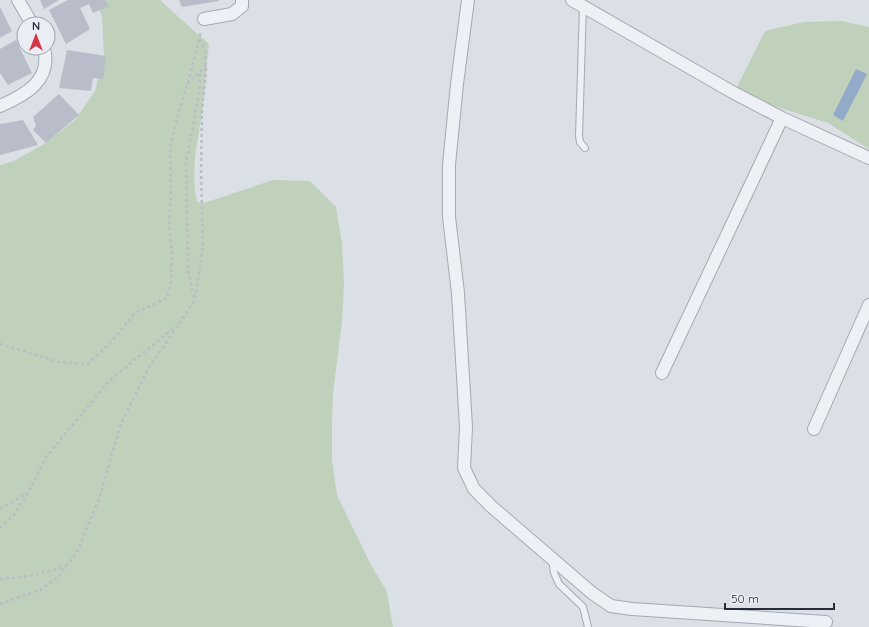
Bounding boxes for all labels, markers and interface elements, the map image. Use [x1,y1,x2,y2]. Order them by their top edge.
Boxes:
north arrow [16,16,56,56]
text: N [32,19,40,33]
scale bar [725,585,834,611]
text: 50 m [731,591,759,606]

